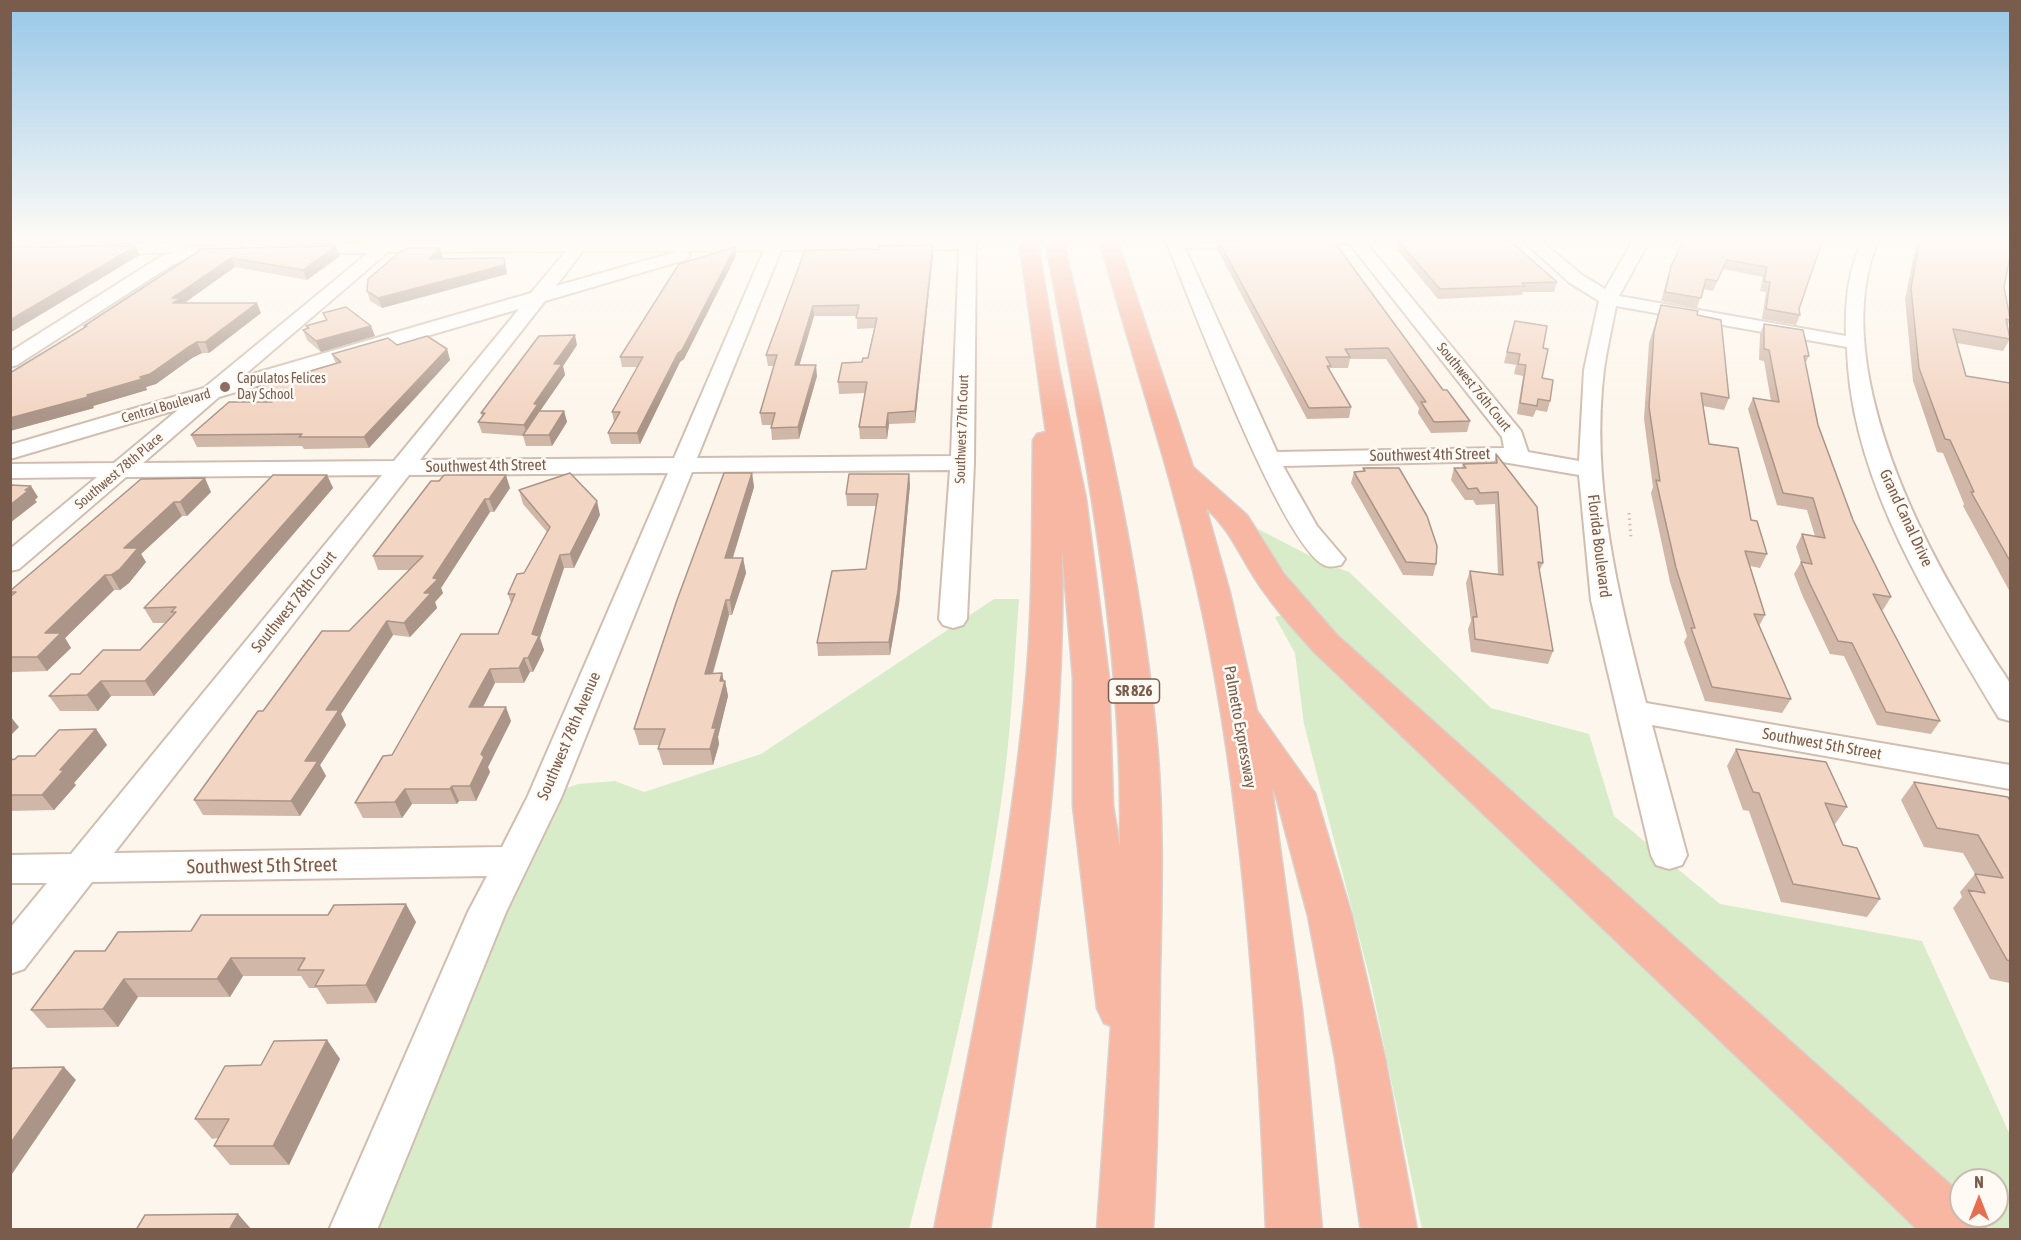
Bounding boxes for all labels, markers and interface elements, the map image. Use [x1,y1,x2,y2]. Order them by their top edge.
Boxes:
street label: Southwest 76th Court [1433,339,1515,435]
place label: Capulatos Felices Day School [237,371,326,404]
street label: Southwest 77th Court [952,374,972,484]
marker: Capulatos Felices Day School [218,380,232,394]
street label: Central Boulevard [119,385,213,427]
street label: Southwest 78th Place [71,429,167,513]
street label: Southwest 4th Street [1370,444,1490,466]
street label: Southwest 4th Street [426,455,546,477]
street label: Grand Canal Drive [1875,466,1937,570]
street label: Florida Boulevard [1583,493,1615,599]
street label: Southwest 78th Court [247,548,341,656]
street label: Palmetto Expressway [1220,664,1260,790]
street label: Southwest 78th Avenue [533,669,605,803]
road number: SR 826 [1108,679,1160,703]
street label: Southwest 5th Street [1761,724,1883,764]
street label: Southwest 5th Street [186,853,338,879]
north arrow [1949,1168,2009,1228]
text: N [1974,1173,1984,1191]

